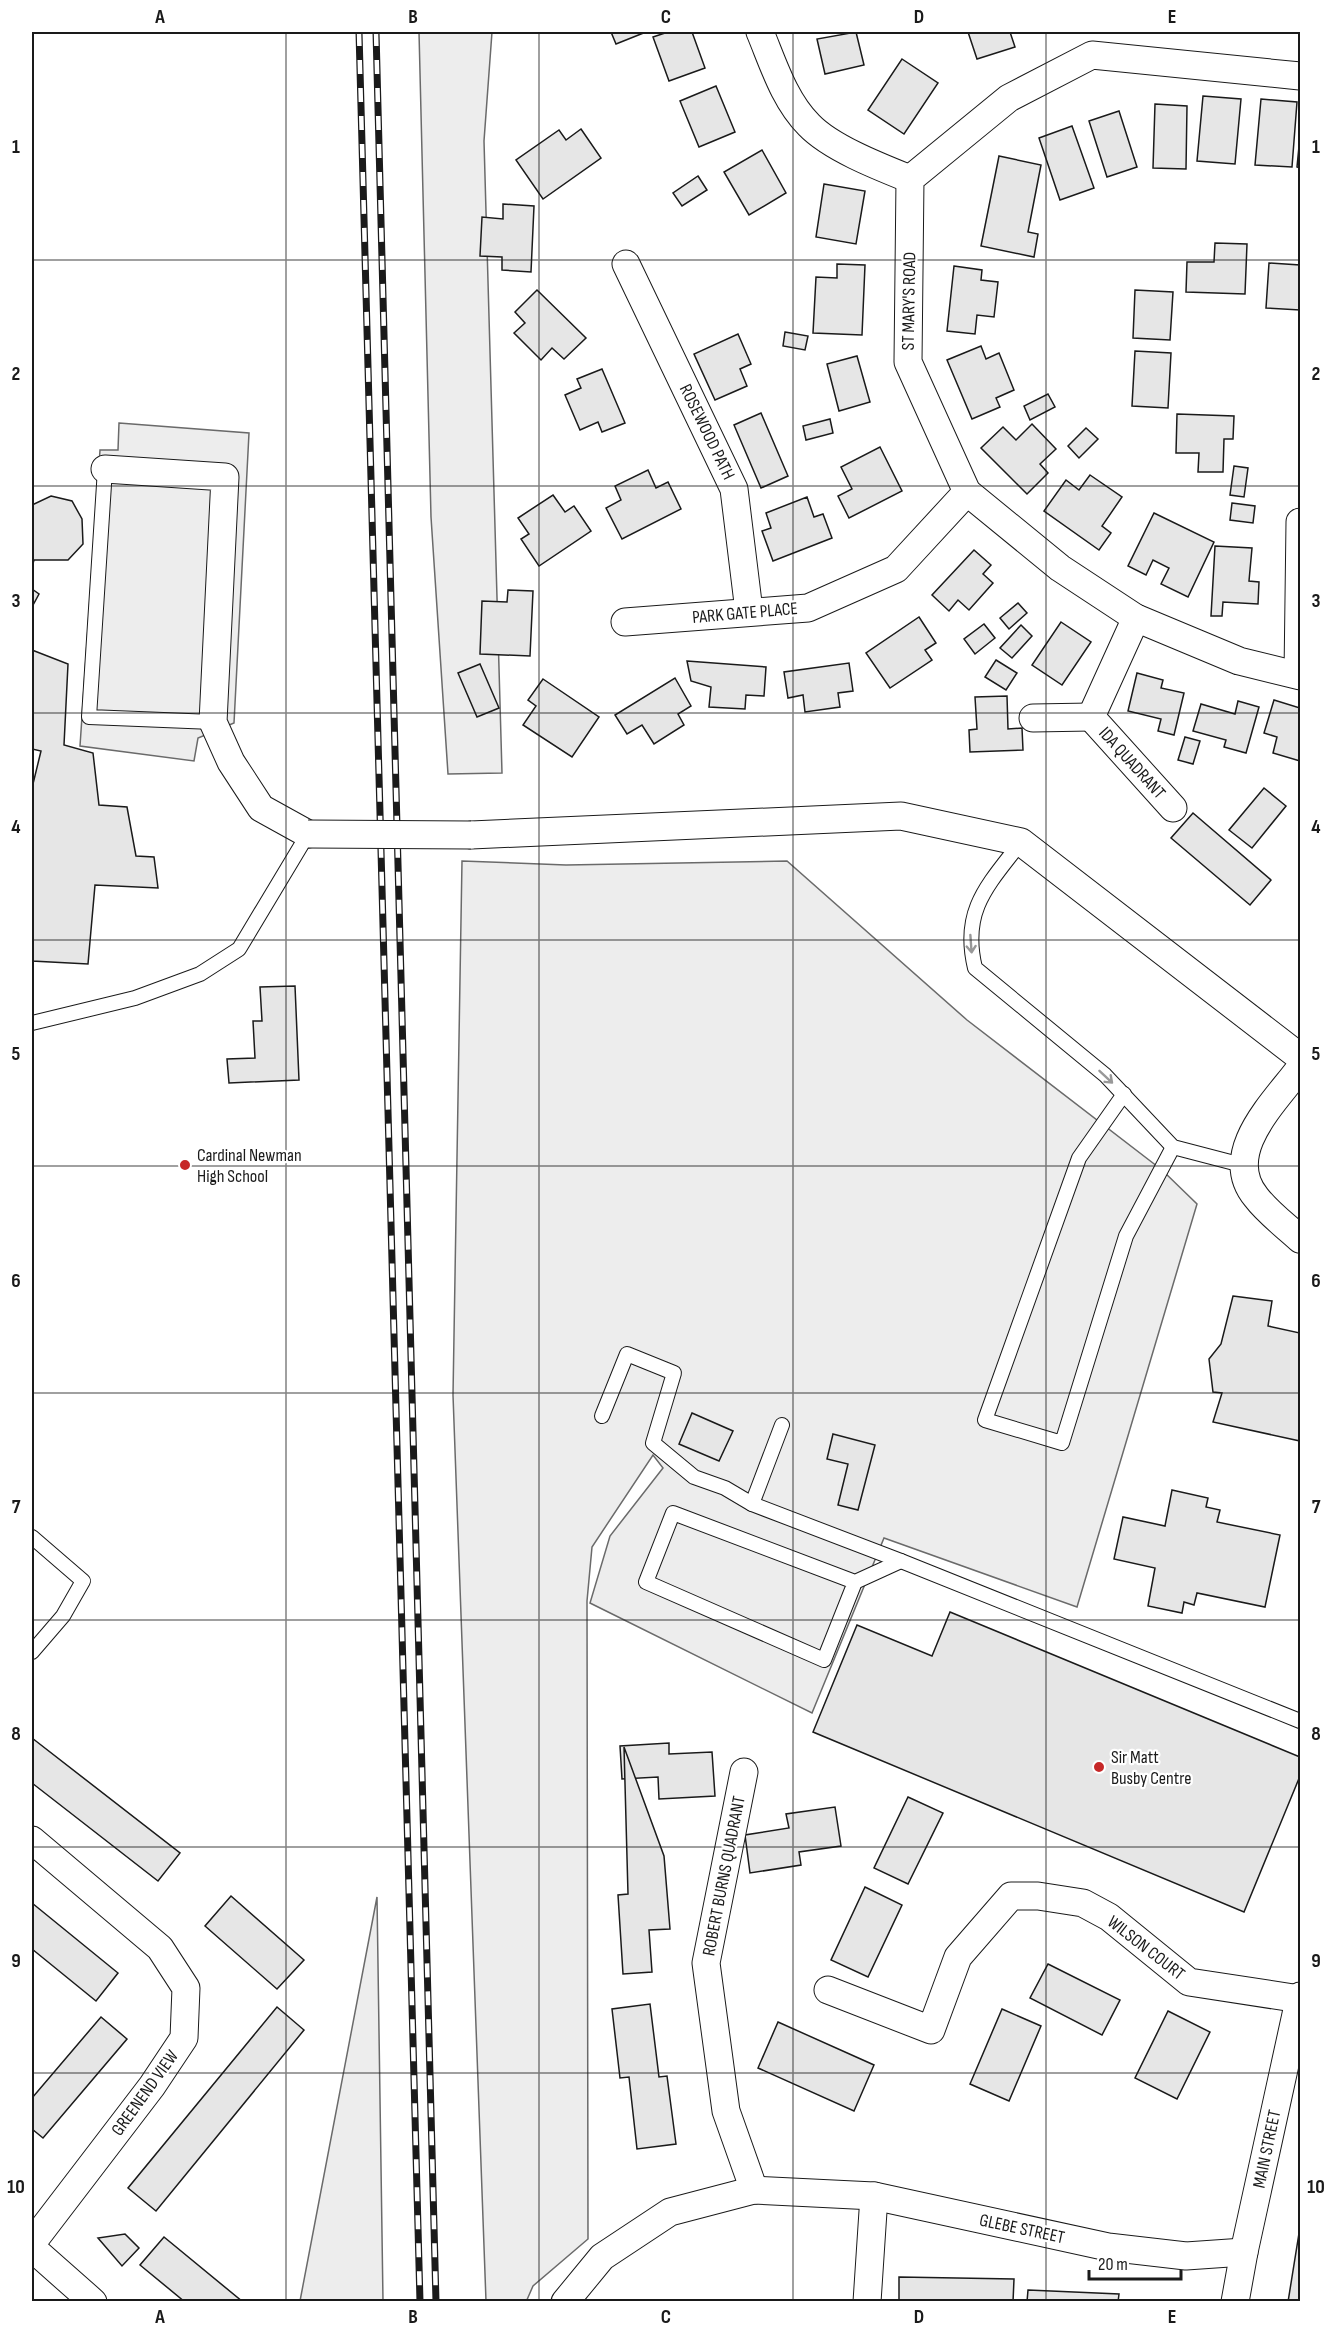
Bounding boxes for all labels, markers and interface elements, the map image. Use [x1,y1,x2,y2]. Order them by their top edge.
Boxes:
text: A [154,5,165,29]
text: B [408,5,418,29]
text: C [661,5,671,29]
text: D [914,5,924,29]
text: E [1168,5,1176,29]
text: 1 [12,135,20,159]
text: 1 [1312,135,1320,159]
street label: ST MARY'S ROAD [898,252,920,350]
text: 2 [12,362,20,386]
text: 2 [1312,362,1320,386]
street label: ROSEWOOD PATH [675,381,739,483]
text: 3 [12,589,21,613]
text: 3 [1312,589,1321,613]
street label: PARK GATE PLACE [691,598,799,628]
street label: IDA QUADRANT [1094,723,1170,803]
text: 4 [11,815,21,839]
text: 4 [1311,815,1321,839]
one-way arrow [966,934,977,953]
text: 5 [12,1042,21,1066]
text: 5 [1312,1042,1321,1066]
one-way arrow [1098,1070,1113,1084]
place label: Cardinal Newman High School [197,1145,302,1187]
marker: Cardinal Newman High School [178,1158,192,1172]
text: 6 [11,1269,21,1293]
text: 6 [1311,1269,1321,1293]
text: 7 [12,1495,21,1519]
text: 7 [1312,1495,1321,1519]
text: 8 [11,1722,21,1746]
text: 8 [1311,1722,1321,1746]
place label: Sir Matt Busby Centre [1111,1747,1191,1789]
marker: Sir Matt Busby Centre [1092,1760,1106,1774]
street label: ROBERT BURNS QUADRANT [698,1794,750,1958]
street label: WILSON COURT [1103,1911,1189,1985]
text: 9 [11,1949,21,1973]
text: 9 [1311,1949,1321,1973]
street label: GREENEND VIEW [107,2046,183,2140]
street label: MAIN STREET [1248,2108,1286,2190]
text: 10 [7,2175,25,2199]
text: 10 [1307,2175,1325,2199]
street label: GLEBE STREET [977,2210,1067,2248]
scale bar [1089,2243,1180,2281]
text: 20 m [1098,2254,1128,2275]
text: A [154,2305,165,2329]
text: B [408,2305,418,2329]
text: C [661,2305,671,2329]
text: D [914,2305,924,2329]
text: E [1168,2305,1176,2329]

